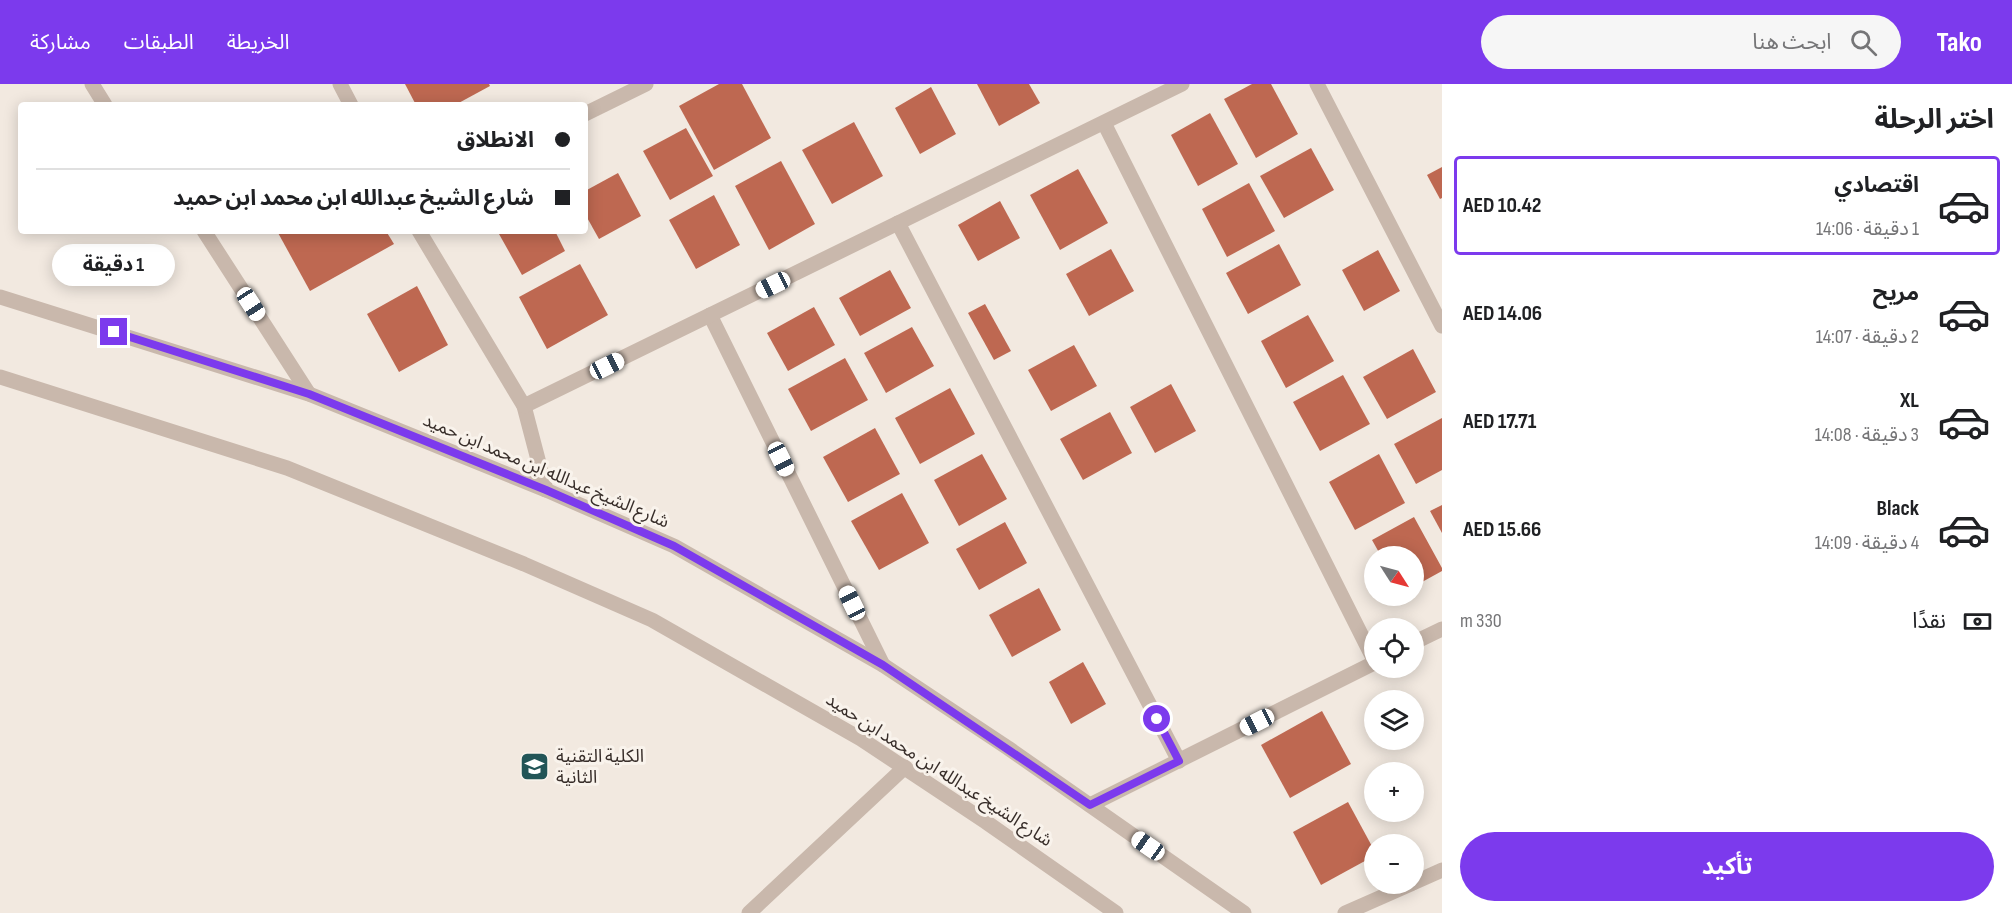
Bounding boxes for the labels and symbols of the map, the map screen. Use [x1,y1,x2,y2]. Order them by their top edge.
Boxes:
callout: 1 دقيقة [52,245,176,287]
car [753,269,793,301]
car [234,284,268,324]
route end [100,318,127,345]
car [587,350,627,382]
street label: شارع الشيخ عبدالله ابن محمد ابن حميد [418,409,672,535]
car [765,439,797,479]
north arrow [1364,546,1424,606]
car [836,583,868,623]
street label: شارع الشيخ عبدالله ابن محمد ابن حميد [820,689,1056,854]
route start [1143,705,1170,732]
car [1237,706,1277,738]
place label: الكلية التقنية الثانية [556,746,644,788]
school or university icon: الكلية التقنية الثانية [519,750,551,782]
car [1128,828,1168,864]

